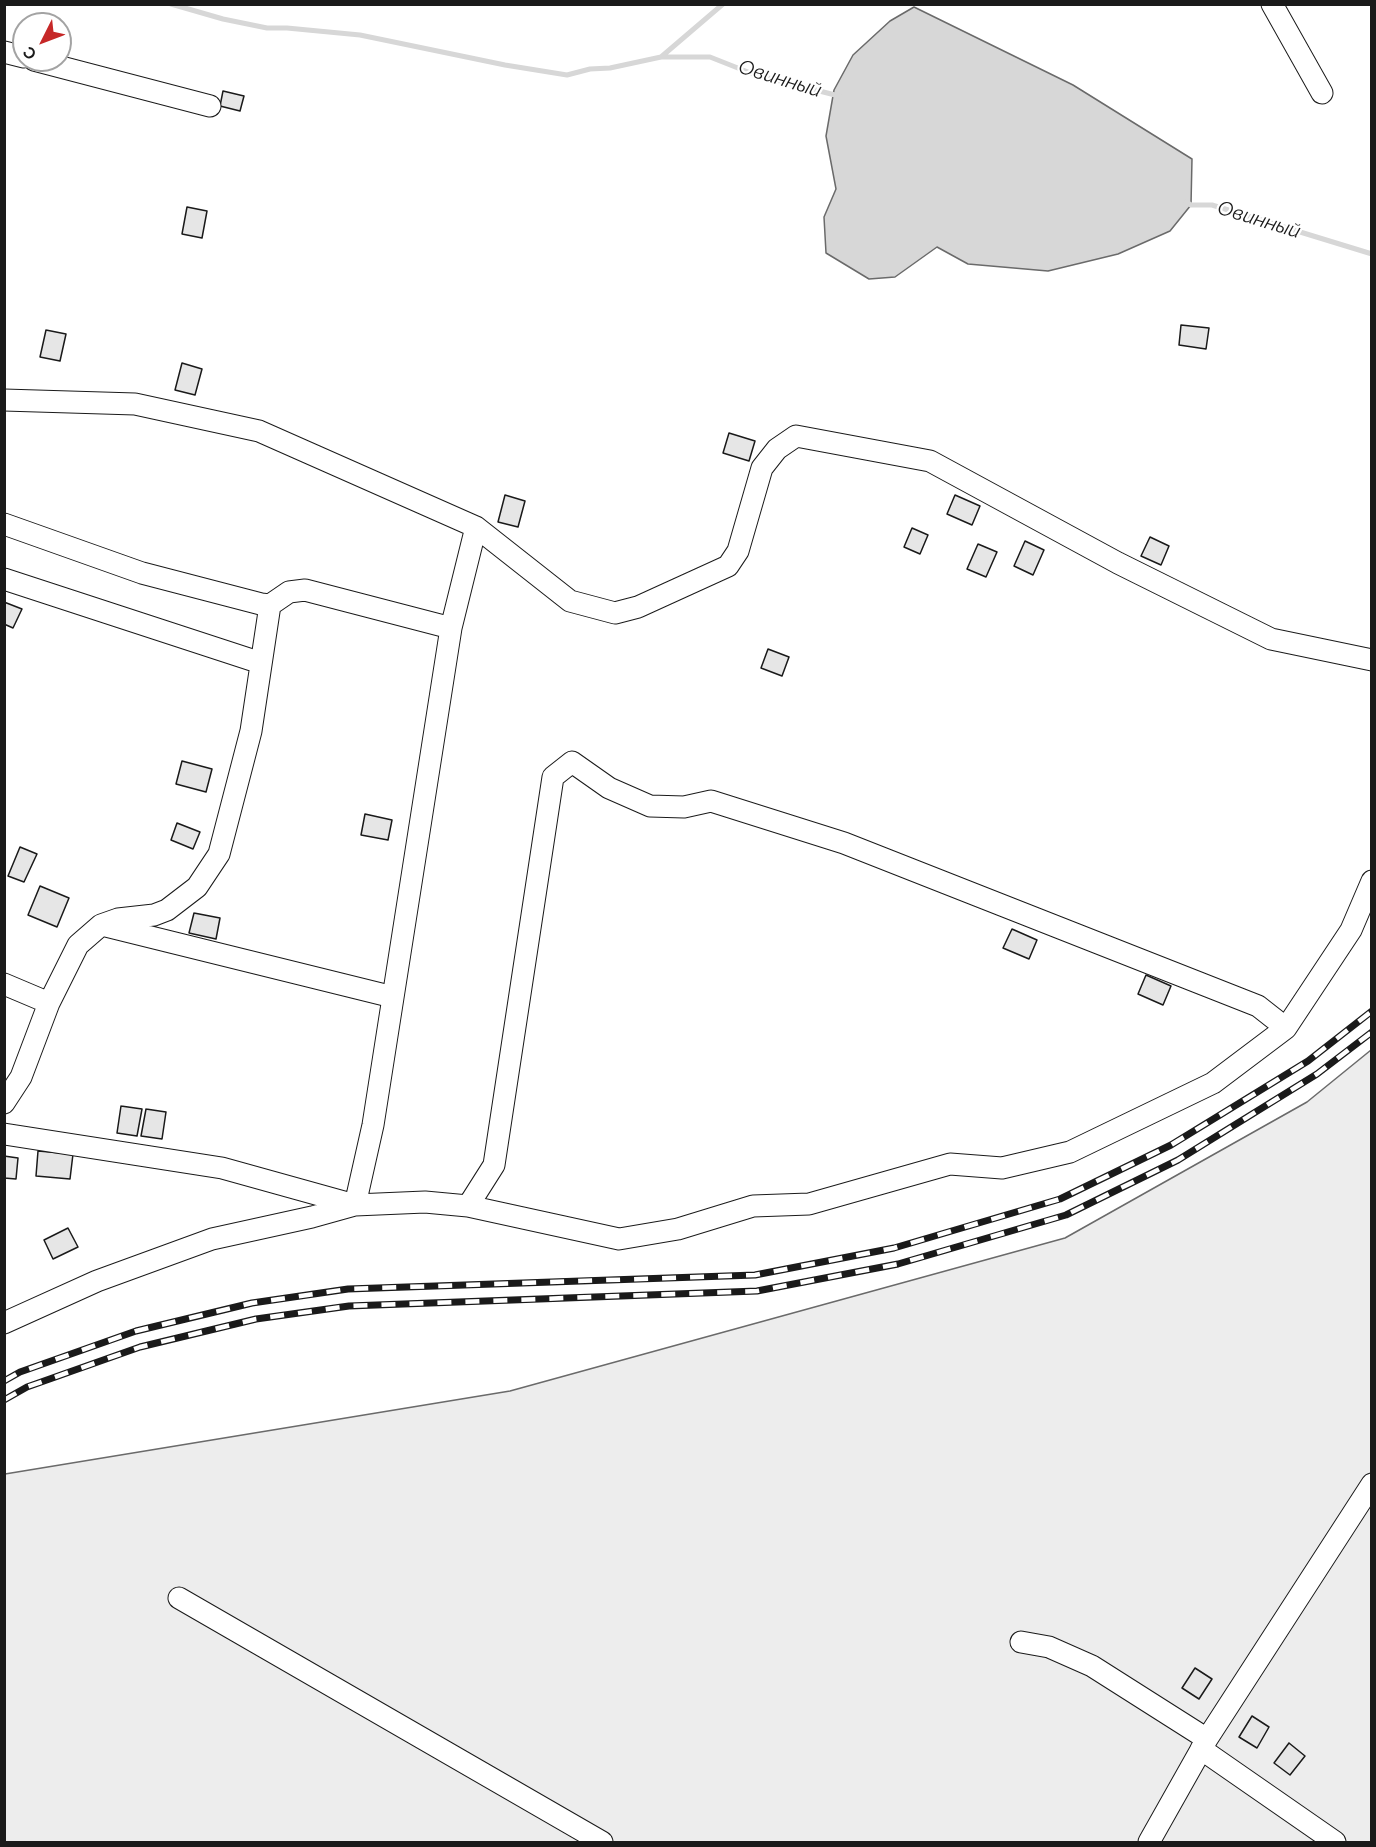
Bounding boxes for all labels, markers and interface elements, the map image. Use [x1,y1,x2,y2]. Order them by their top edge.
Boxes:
north arrow [12,12,72,72]
text: С [19,43,40,63]
water label: Овинный [735,55,825,103]
water label: Овинный [1214,196,1304,244]

